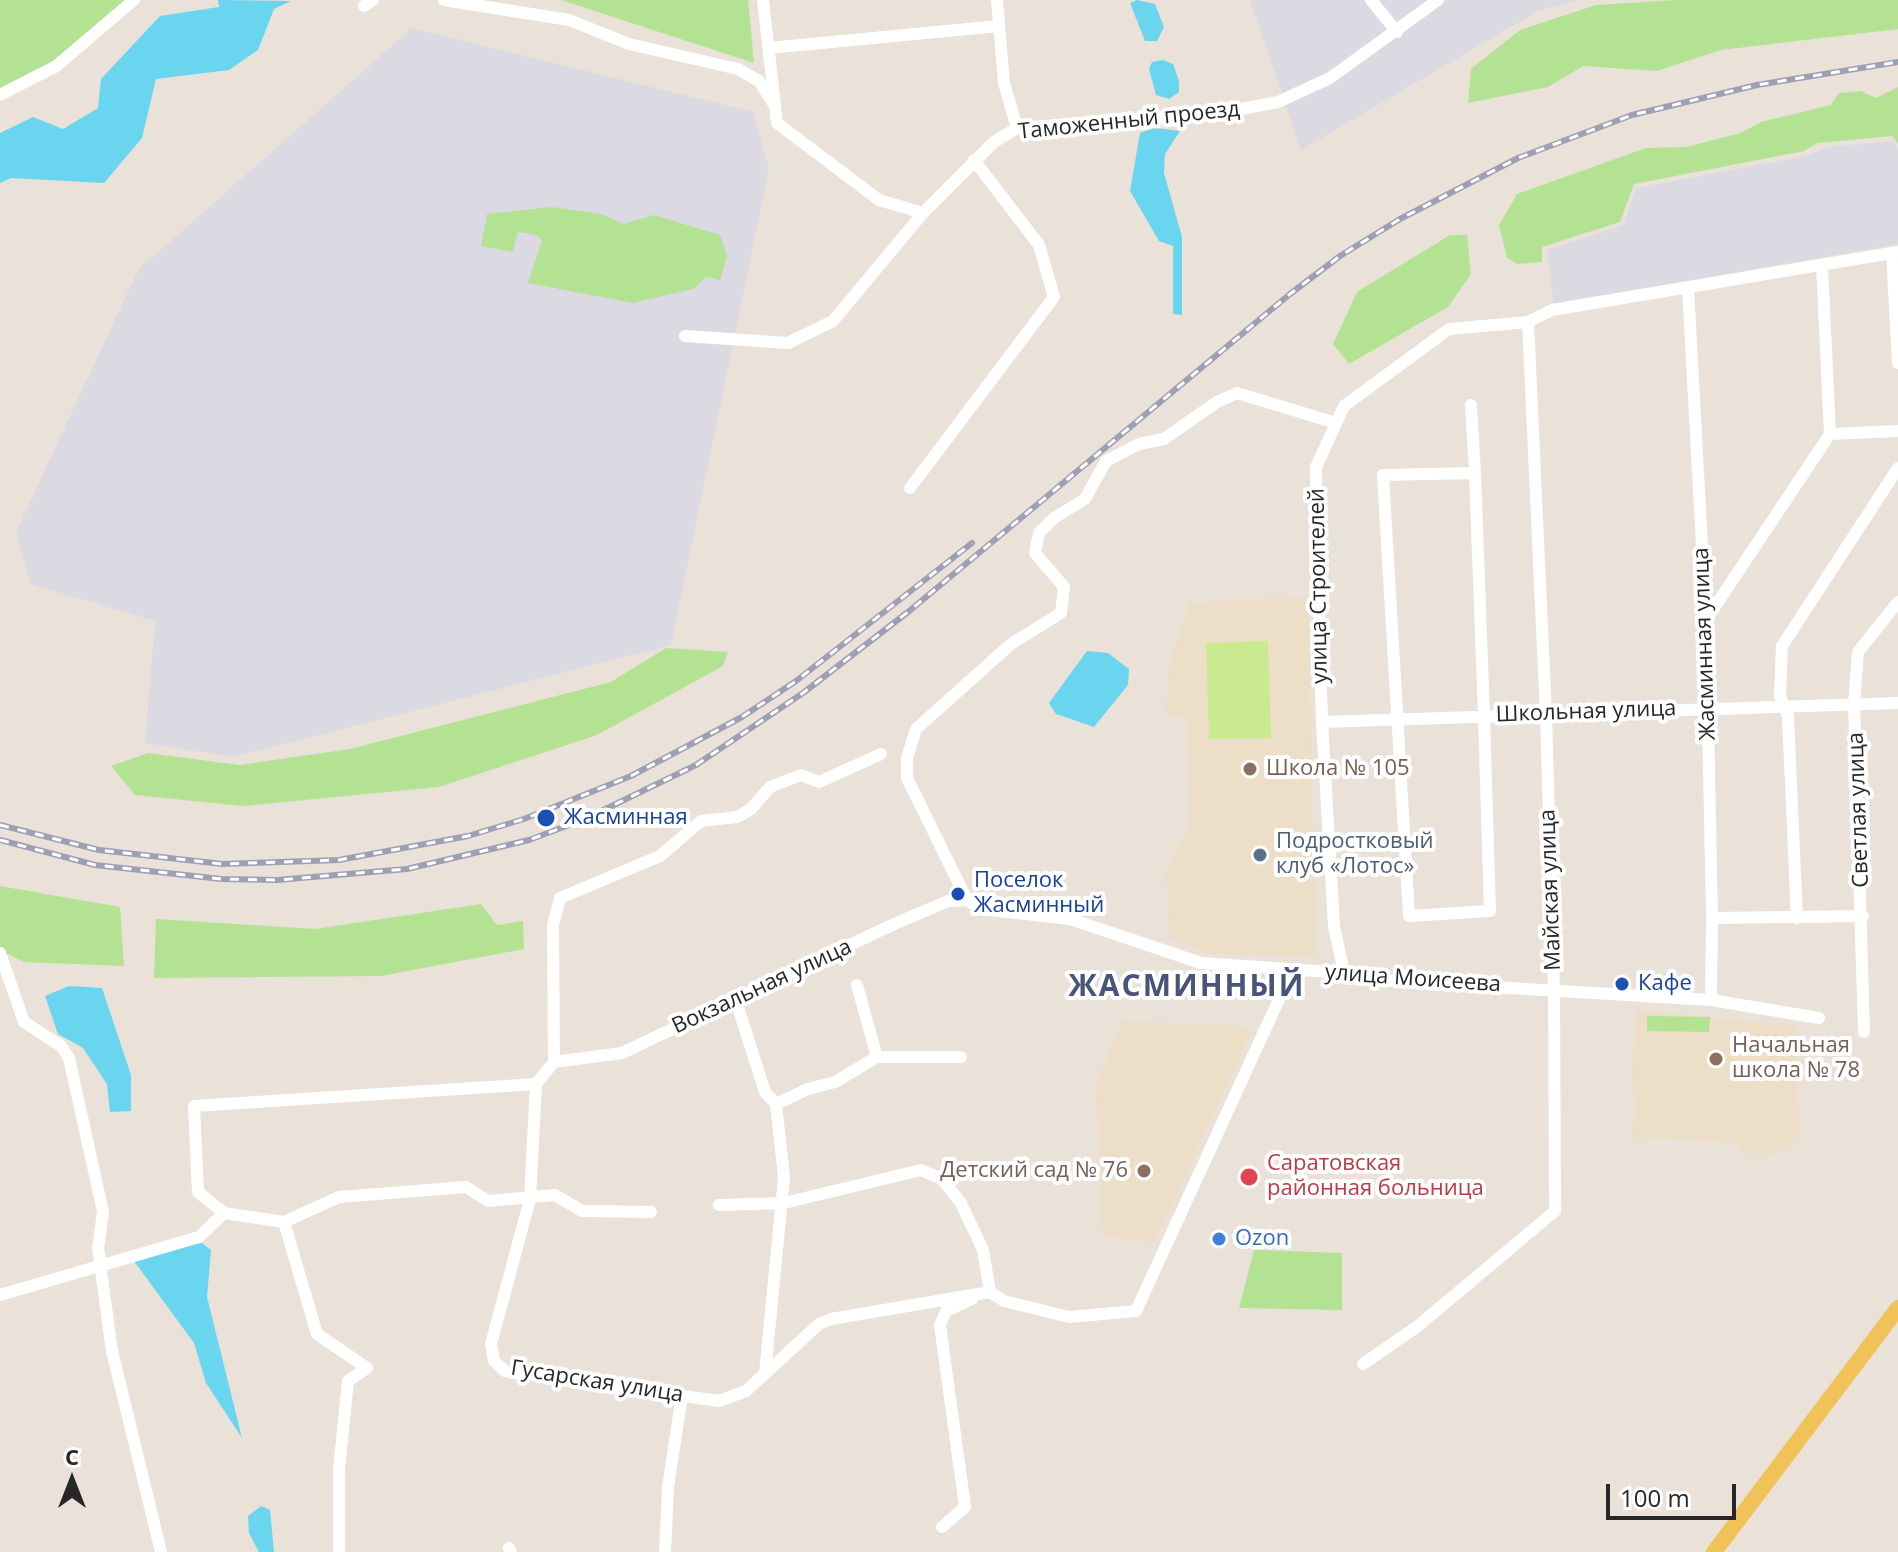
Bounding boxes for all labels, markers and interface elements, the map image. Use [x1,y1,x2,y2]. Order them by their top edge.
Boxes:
street label: Таможенный проезд [1017,96,1241,146]
street label: улица Строителей [1304,488,1334,684]
street label: Жасминная улица [1688,547,1722,741]
street label: Школьная улица [1495,696,1677,728]
street label: Светлая улица [1843,732,1875,888]
place label: Школа № 105 [1266,756,1410,782]
marker: Школа № 105 [1241,760,1259,778]
place label: Жасминная [564,805,688,831]
marker: Жасминная [535,807,557,829]
street label: Майская улица [1535,809,1567,971]
place label: Подростковый клуб «Лотос» [1276,829,1434,880]
marker: Подростковый клуб «Лотос» [1251,846,1269,864]
place label: Поселок Жасминный [974,868,1104,920]
marker: Поселок Жасминный [949,885,967,903]
street label: Вокзальная улица [668,934,856,1040]
street label: улица Моисеева [1324,960,1502,998]
district label: ЖАСМИННЫЙ [1069,969,1305,1005]
place label: Кафе [1638,971,1692,997]
marker: Кафе [1613,975,1631,993]
place label: Начальная школа № 78 [1732,1033,1860,1084]
marker: Начальная школа № 78 [1707,1050,1725,1068]
place label: Саратовская районная больница [1267,1151,1484,1202]
place label: Детский сад № 76 [940,1158,1128,1184]
marker: Детский сад № 76 [1135,1162,1153,1180]
marker: Саратовская районная больница [1238,1166,1260,1188]
place label: Ozon [1235,1226,1289,1252]
marker: Ozon [1210,1230,1228,1248]
street label: Гусарская улица [509,1355,685,1409]
north arrow [32,1440,112,1520]
text: С [65,1441,79,1471]
scale bar [1610,1468,1740,1518]
text: 100 m [1620,1481,1690,1514]

